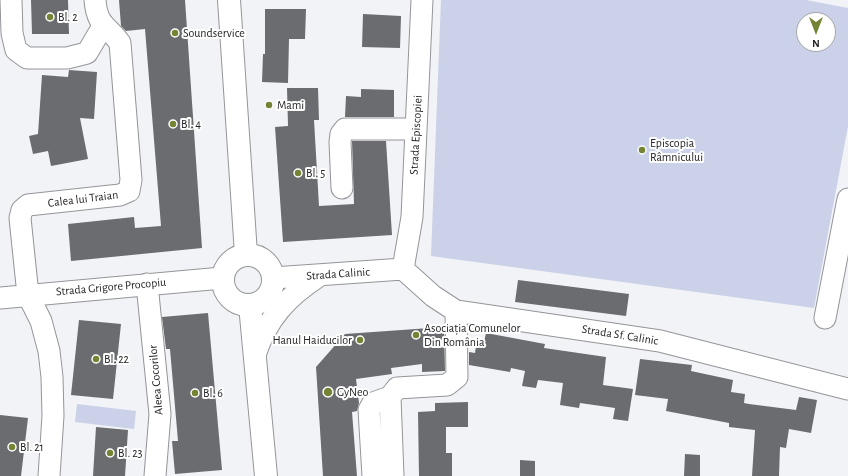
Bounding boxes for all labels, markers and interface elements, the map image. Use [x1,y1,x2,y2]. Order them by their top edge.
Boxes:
place label: Bl. 2 [58,10,78,24]
marker: Bl. 2 [45,12,55,22]
north arrow [796,12,836,52]
place label: Soundservice [183,26,245,40]
marker: Soundservice [170,28,180,38]
text: N [812,38,820,49]
street label: Strada Episcopiei [407,95,425,175]
place label: Mami [277,98,304,112]
marker: Mami [264,100,274,110]
place label: Bl. 4 [181,117,201,131]
marker: Bl. 4 [168,119,178,129]
place label: Episcopia Râmnicului [650,136,703,164]
marker: Episcopia Râmnicului [637,145,647,155]
place label: Bl. 5 [306,166,325,180]
marker: Bl. 5 [293,168,303,178]
street label: Calea lui Traian [47,188,119,210]
street label: Strada Calinic [306,265,370,283]
street label: Strada Grigore Procopiu [55,275,167,299]
place label: Asociația Comunelor Din România [424,321,520,349]
street label: Strada Sf. Calinic [581,322,659,348]
marker: Asociația Comunelor Din România [411,330,421,340]
place label: Hanul Haiducilor [272,333,352,347]
marker: Hanul Haiducilor [355,335,365,345]
street label: Aleea Cocorilor [146,344,166,416]
place label: Bl. 22 [104,352,129,366]
marker: Bl. 22 [91,354,101,364]
place label: GyNeo [337,385,368,399]
place label: Bl. 6 [203,386,223,400]
marker: GyNeo [322,386,334,398]
marker: Bl. 6 [190,388,200,398]
place label: Bl. 21 [20,440,44,454]
marker: Bl. 21 [7,442,17,452]
place label: Bl. 23 [118,446,143,460]
marker: Bl. 23 [105,448,115,458]

